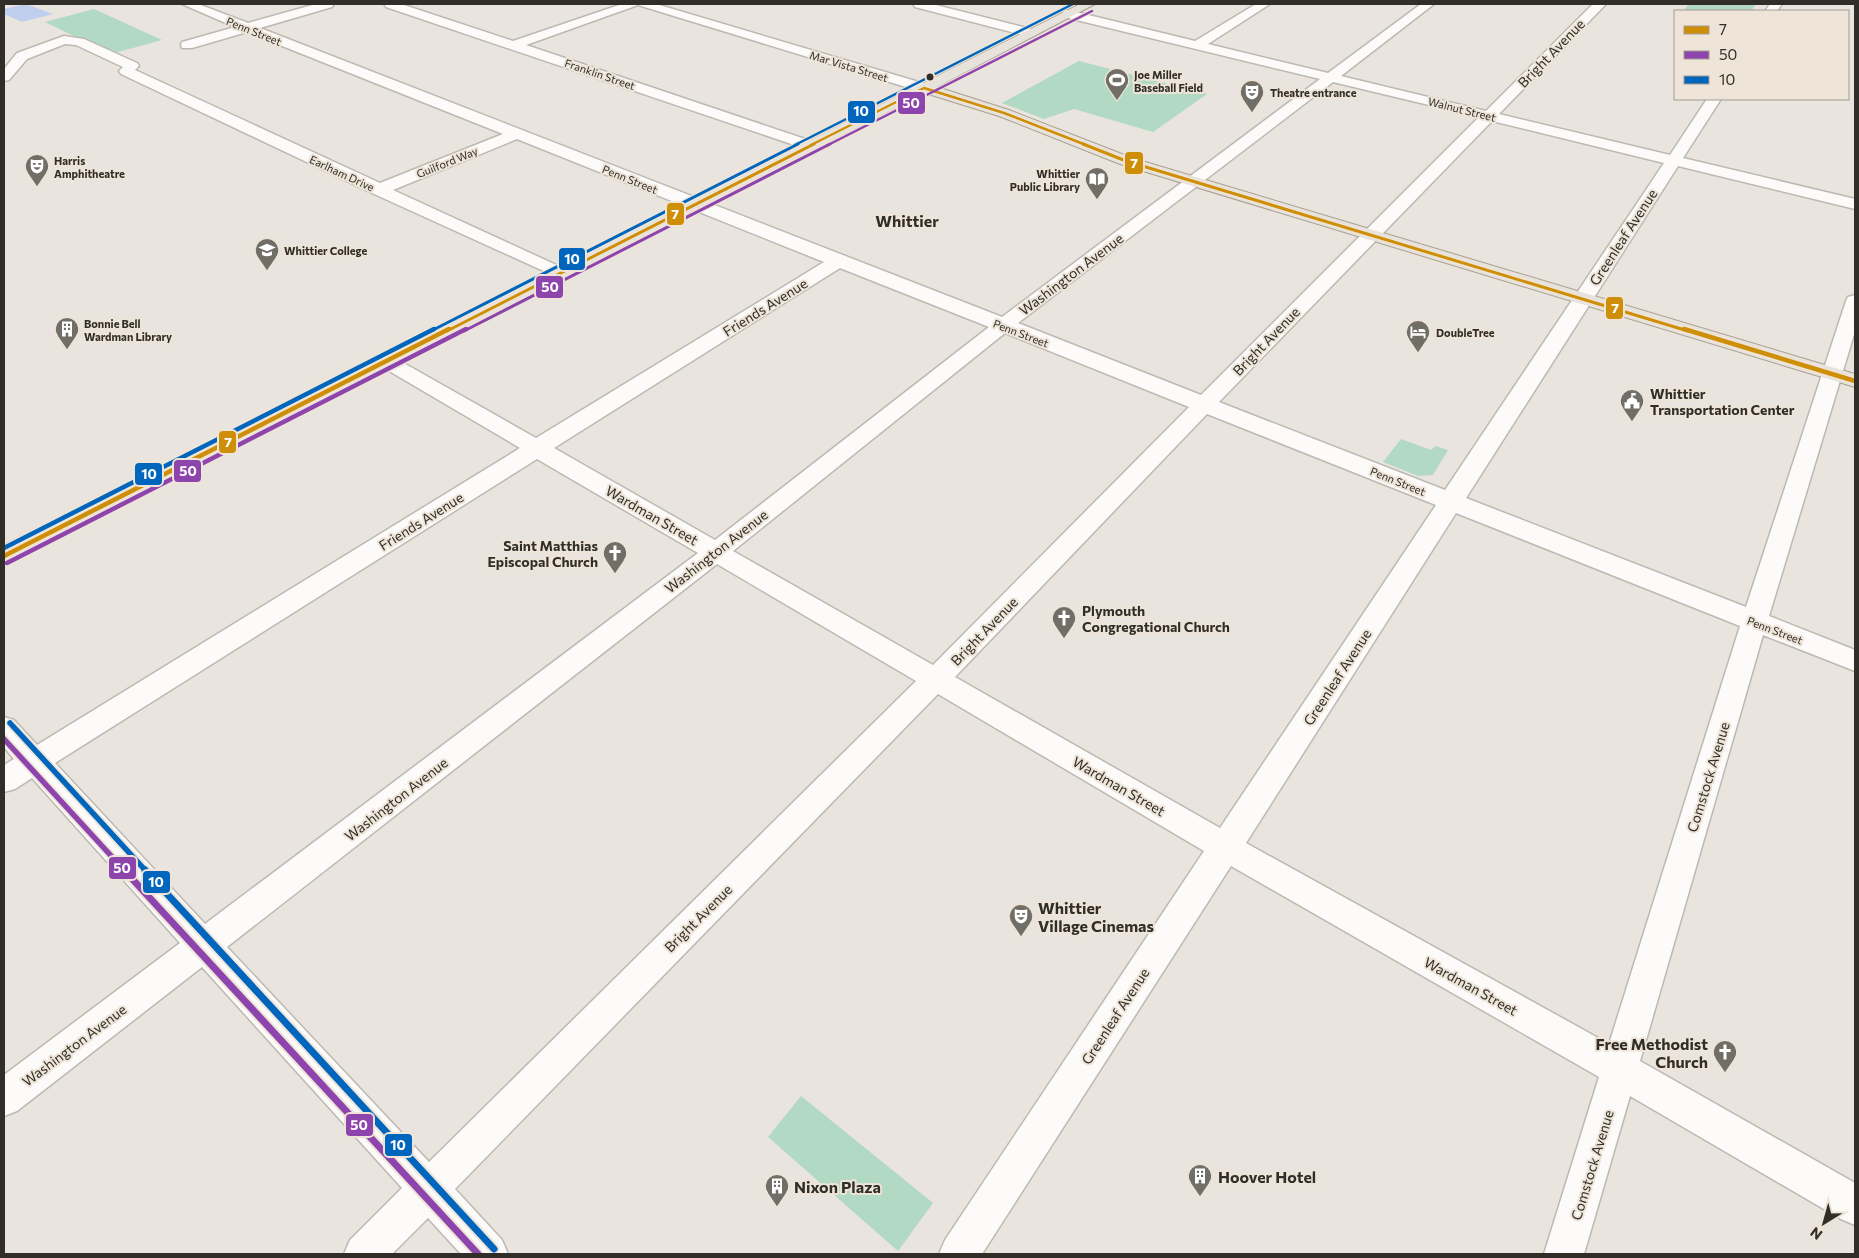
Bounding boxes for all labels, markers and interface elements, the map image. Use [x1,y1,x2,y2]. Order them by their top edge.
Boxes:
legend [1674,10,1849,100]
street label: Penn Street [225,14,284,48]
street label: Bright Avenue [1514,15,1588,91]
text: 7 [1719,20,1727,38]
text: 50 [1719,45,1737,63]
street label: Mar Vista Street [808,48,890,84]
street label: Franklin Street [563,56,637,92]
sports icon: Joe Miller Baseball Field [1104,67,1130,101]
place label: Joe Miller Baseball Field [1134,68,1203,94]
text: 10 [1719,70,1735,88]
unlabelled marker [925,72,935,82]
theatre icon: Theatre entrance [1239,79,1265,113]
place label: Theatre entrance [1270,86,1357,99]
line badge: 50 [897,91,926,115]
text: 50 [902,94,920,111]
street label: Walnut Street [1427,94,1498,124]
line badge: 10 [847,100,876,124]
text: 10 [853,102,869,119]
street label: Guilford Way [414,144,480,180]
line badge: 7 [1124,151,1144,175]
street label: Earlham Drive [308,152,377,194]
theatre icon: Harris Amphitheatre [24,153,50,187]
place label: Harris Amphitheatre [54,154,125,180]
text: 7 [1130,154,1138,171]
street label: Penn Street [601,162,660,196]
library icon: Whittier Public Library [1084,166,1110,200]
place label: Whittier Public Library [1010,167,1080,193]
street label: Greenleaf Avenue [1585,186,1661,288]
line badge: 7 [666,202,685,226]
text: 7 [671,205,679,222]
district label: Whittier [875,211,939,230]
street label: Washington Avenue [1016,229,1126,319]
school or university icon: Whittier College [254,237,280,271]
place label: Whittier College [284,244,368,257]
line badge: 10 [558,247,586,271]
text: 10 [564,250,580,267]
street label: Friends Avenue [720,274,810,340]
line badge: 50 [535,275,564,299]
text: 50 [541,278,559,295]
line badge: 7 [1605,296,1624,320]
text: 7 [1611,299,1619,316]
street label: Bright Avenue [1229,303,1303,379]
building icon: Bonnie Bell Wardman Library [54,316,80,350]
street label: Penn Street [991,316,1051,350]
place label: Bonnie Bell Wardman Library [84,317,172,343]
hotel icon: DoubleTree [1405,319,1431,353]
place label: DoubleTree [1436,326,1495,339]
place label: Whittier Transportation Center [1650,385,1795,418]
public building icon: Whittier Transportation Center [1619,388,1645,422]
line badge: 7 [218,430,237,454]
text: 7 [224,433,232,450]
line badge: 50 [173,459,202,483]
line badge: 10 [134,462,163,486]
text: 50 [179,462,197,479]
street label: Penn Street [1369,464,1428,498]
text: 10 [141,465,157,482]
street label: Wardman Street [603,482,702,549]
street label: Friends Avenue [376,488,466,554]
street label: Washington Avenue [661,506,771,596]
place label: Saint Matthias Episcopal Church [488,537,598,570]
church icon: Saint Matthias Episcopal Church [602,540,628,574]
street label: Bright Avenue [947,593,1021,669]
place label: Plymouth Congregational Church [1082,602,1230,635]
church icon: Plymouth Congregational Church [1051,605,1077,639]
street label: Penn Street [1745,613,1805,647]
street label: Greenleaf Avenue [1299,626,1375,728]
street label: Comstock Avenue [1683,720,1733,834]
street label: Wardman Street [1070,753,1169,820]
street label: Washington Avenue [341,754,451,844]
line badge: 50 [108,856,137,880]
text: 50 [113,859,131,876]
line badge: 10 [142,870,171,894]
text: 10 [148,873,164,890]
street label: Bright Avenue [661,881,735,955]
place label: Whittier Village Cinemas [1038,898,1154,935]
theatre icon: Whittier Village Cinemas [1008,903,1034,937]
street label: Wardman Street [1421,953,1521,1019]
street label: Greenleaf Avenue [1077,965,1153,1067]
street label: Washington Avenue [19,1000,129,1090]
place label: Free Methodist Church [1595,1034,1708,1071]
church icon: Free Methodist Church [1712,1039,1738,1073]
street label: Comstock Avenue [1567,1108,1617,1222]
line badge: 50 [345,1113,374,1137]
text: 50 [350,1116,368,1133]
line badge: 10 [384,1133,413,1157]
text: 10 [390,1136,406,1153]
building icon: Hoover Hotel [1187,1163,1213,1197]
place label: Hoover Hotel [1218,1167,1316,1186]
building icon: Nixon Plaza [764,1173,790,1207]
place label: Nixon Plaza [794,1177,881,1196]
north arrow [1799,1198,1849,1248]
text: N [1807,1224,1825,1244]

